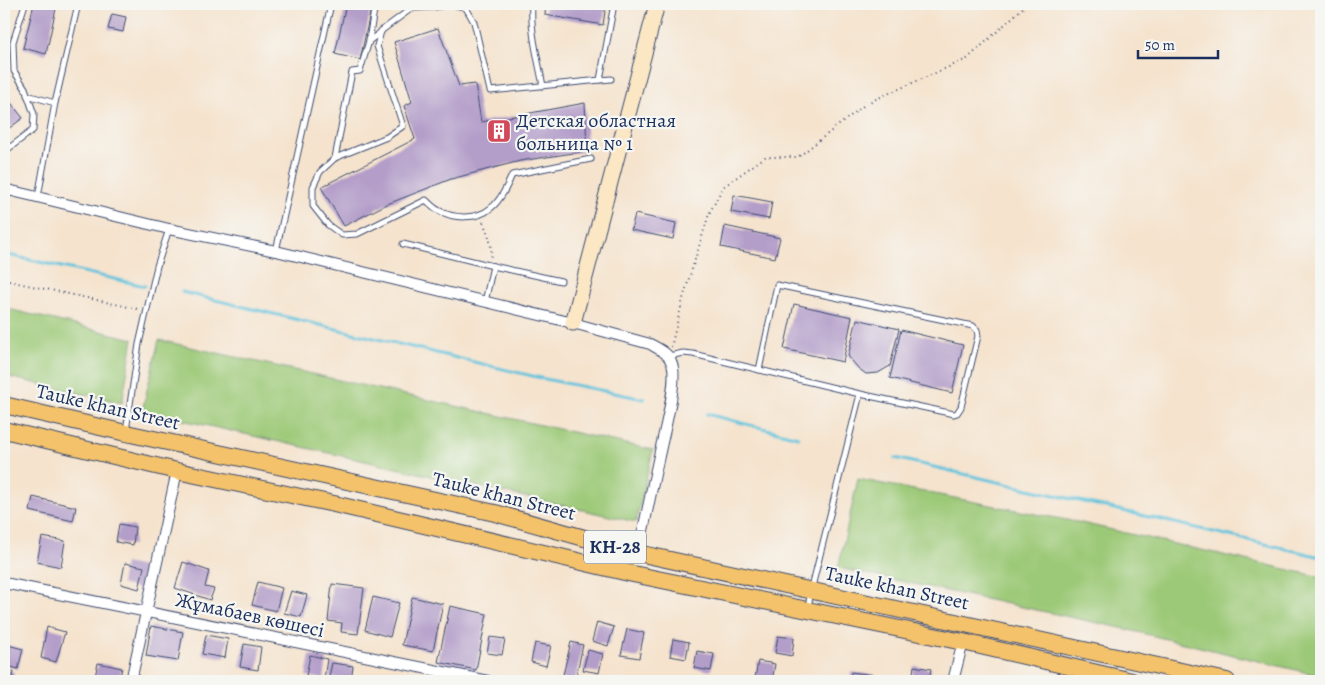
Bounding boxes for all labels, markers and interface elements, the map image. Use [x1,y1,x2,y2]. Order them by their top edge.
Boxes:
scale bar [1138,28,1218,60]
text: 50 m [1145,35,1175,55]
place label: Детская областная больница № 1 [516,107,676,157]
building icon: Детская областная больница № 1 [486,118,512,144]
street label: Tauke khan Street [34,377,183,437]
street label: Tauke khan Street [430,465,579,527]
road number: КН-28 [584,530,646,564]
street label: Tauke khan Street [823,560,972,617]
street label: Жұмабаев көшесі [173,586,327,644]

